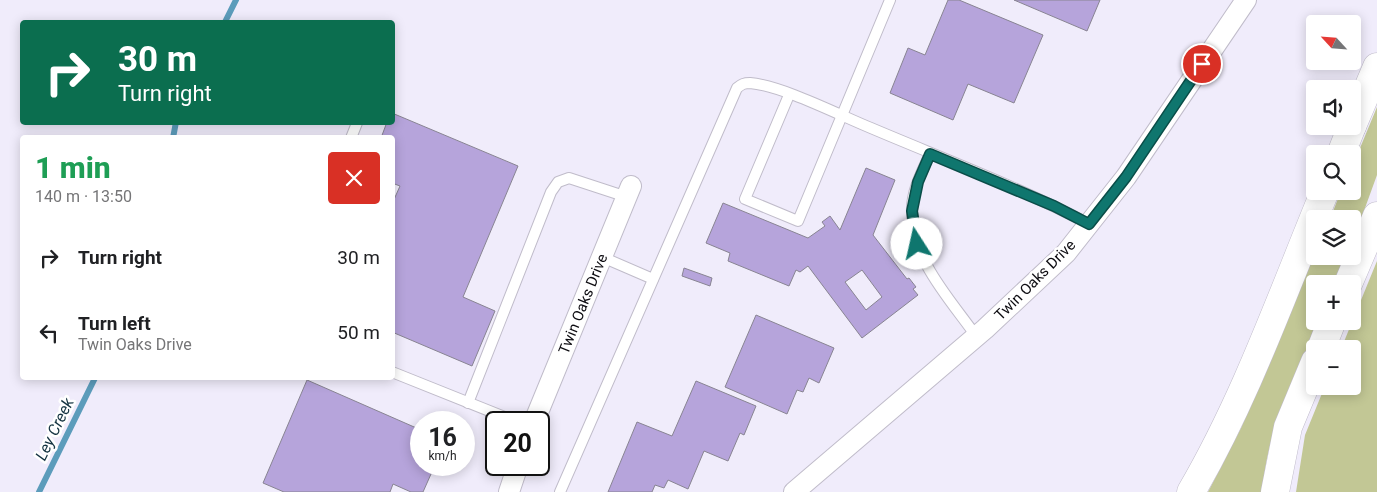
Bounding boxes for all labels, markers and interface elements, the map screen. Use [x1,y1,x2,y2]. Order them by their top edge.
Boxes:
north arrow [1306,15,1361,70]
map controls [1306,15,1361,395]
text: 30 m [118,39,197,80]
icon: right [35,40,100,105]
pin [1181,43,1223,85]
icon: arrive [1188,50,1216,78]
button: sound [1306,80,1361,135]
text: Turn right [118,81,212,106]
button: search [1306,145,1361,200]
text: 1 min [35,150,111,185]
button: close [328,152,380,204]
text: 140 m · 13:50 [35,187,132,206]
button: layers [1306,210,1361,265]
position arrow [890,217,942,269]
street label: Twin Oaks Drive [991,236,1079,324]
icon: right [35,244,63,272]
text: Turn right [78,246,162,269]
text: 30 m [337,246,380,269]
street label: Twin Oaks Drive [555,251,611,357]
button: + [1306,275,1361,330]
text: Turn left [78,312,151,335]
icon: left [35,319,63,347]
text: 50 m [337,321,380,344]
text: Twin Oaks Drive [78,335,192,354]
button: − [1306,340,1361,395]
water label: Ley Creek [31,394,78,464]
speed limit sign: 20 [485,411,550,476]
text: 16 [428,423,457,452]
text: km/h [428,449,457,463]

